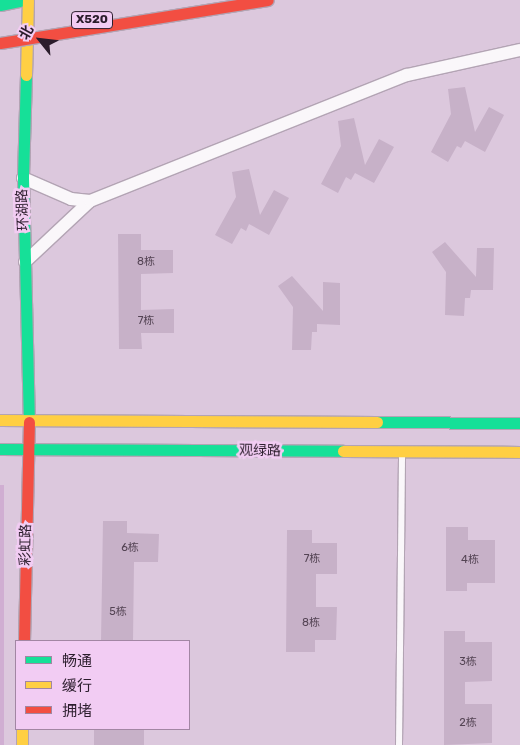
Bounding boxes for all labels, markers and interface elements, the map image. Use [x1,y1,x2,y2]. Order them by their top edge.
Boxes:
road number: X520 [71,10,113,30]
north arrow [15,15,65,65]
text: 北 [16,22,37,43]
street label: 环湖路 [14,189,32,231]
house number: 8栋 [137,255,155,269]
house number: 7栋 [138,314,154,328]
street label: 观绿路 [239,442,281,460]
street label: 彩虹路 [17,524,35,566]
house number: 6栋 [121,541,139,555]
house number: 7栋 [304,552,320,566]
house number: 4栋 [461,553,479,567]
house number: 5栋 [109,605,127,619]
house number: 8栋 [302,616,320,630]
legend [15,640,190,730]
text: 畅通 [62,652,92,670]
house number: 3栋 [459,655,477,669]
text: 缓行 [62,677,92,695]
text: 拥堵 [62,702,92,720]
house number: 2栋 [459,716,477,730]

